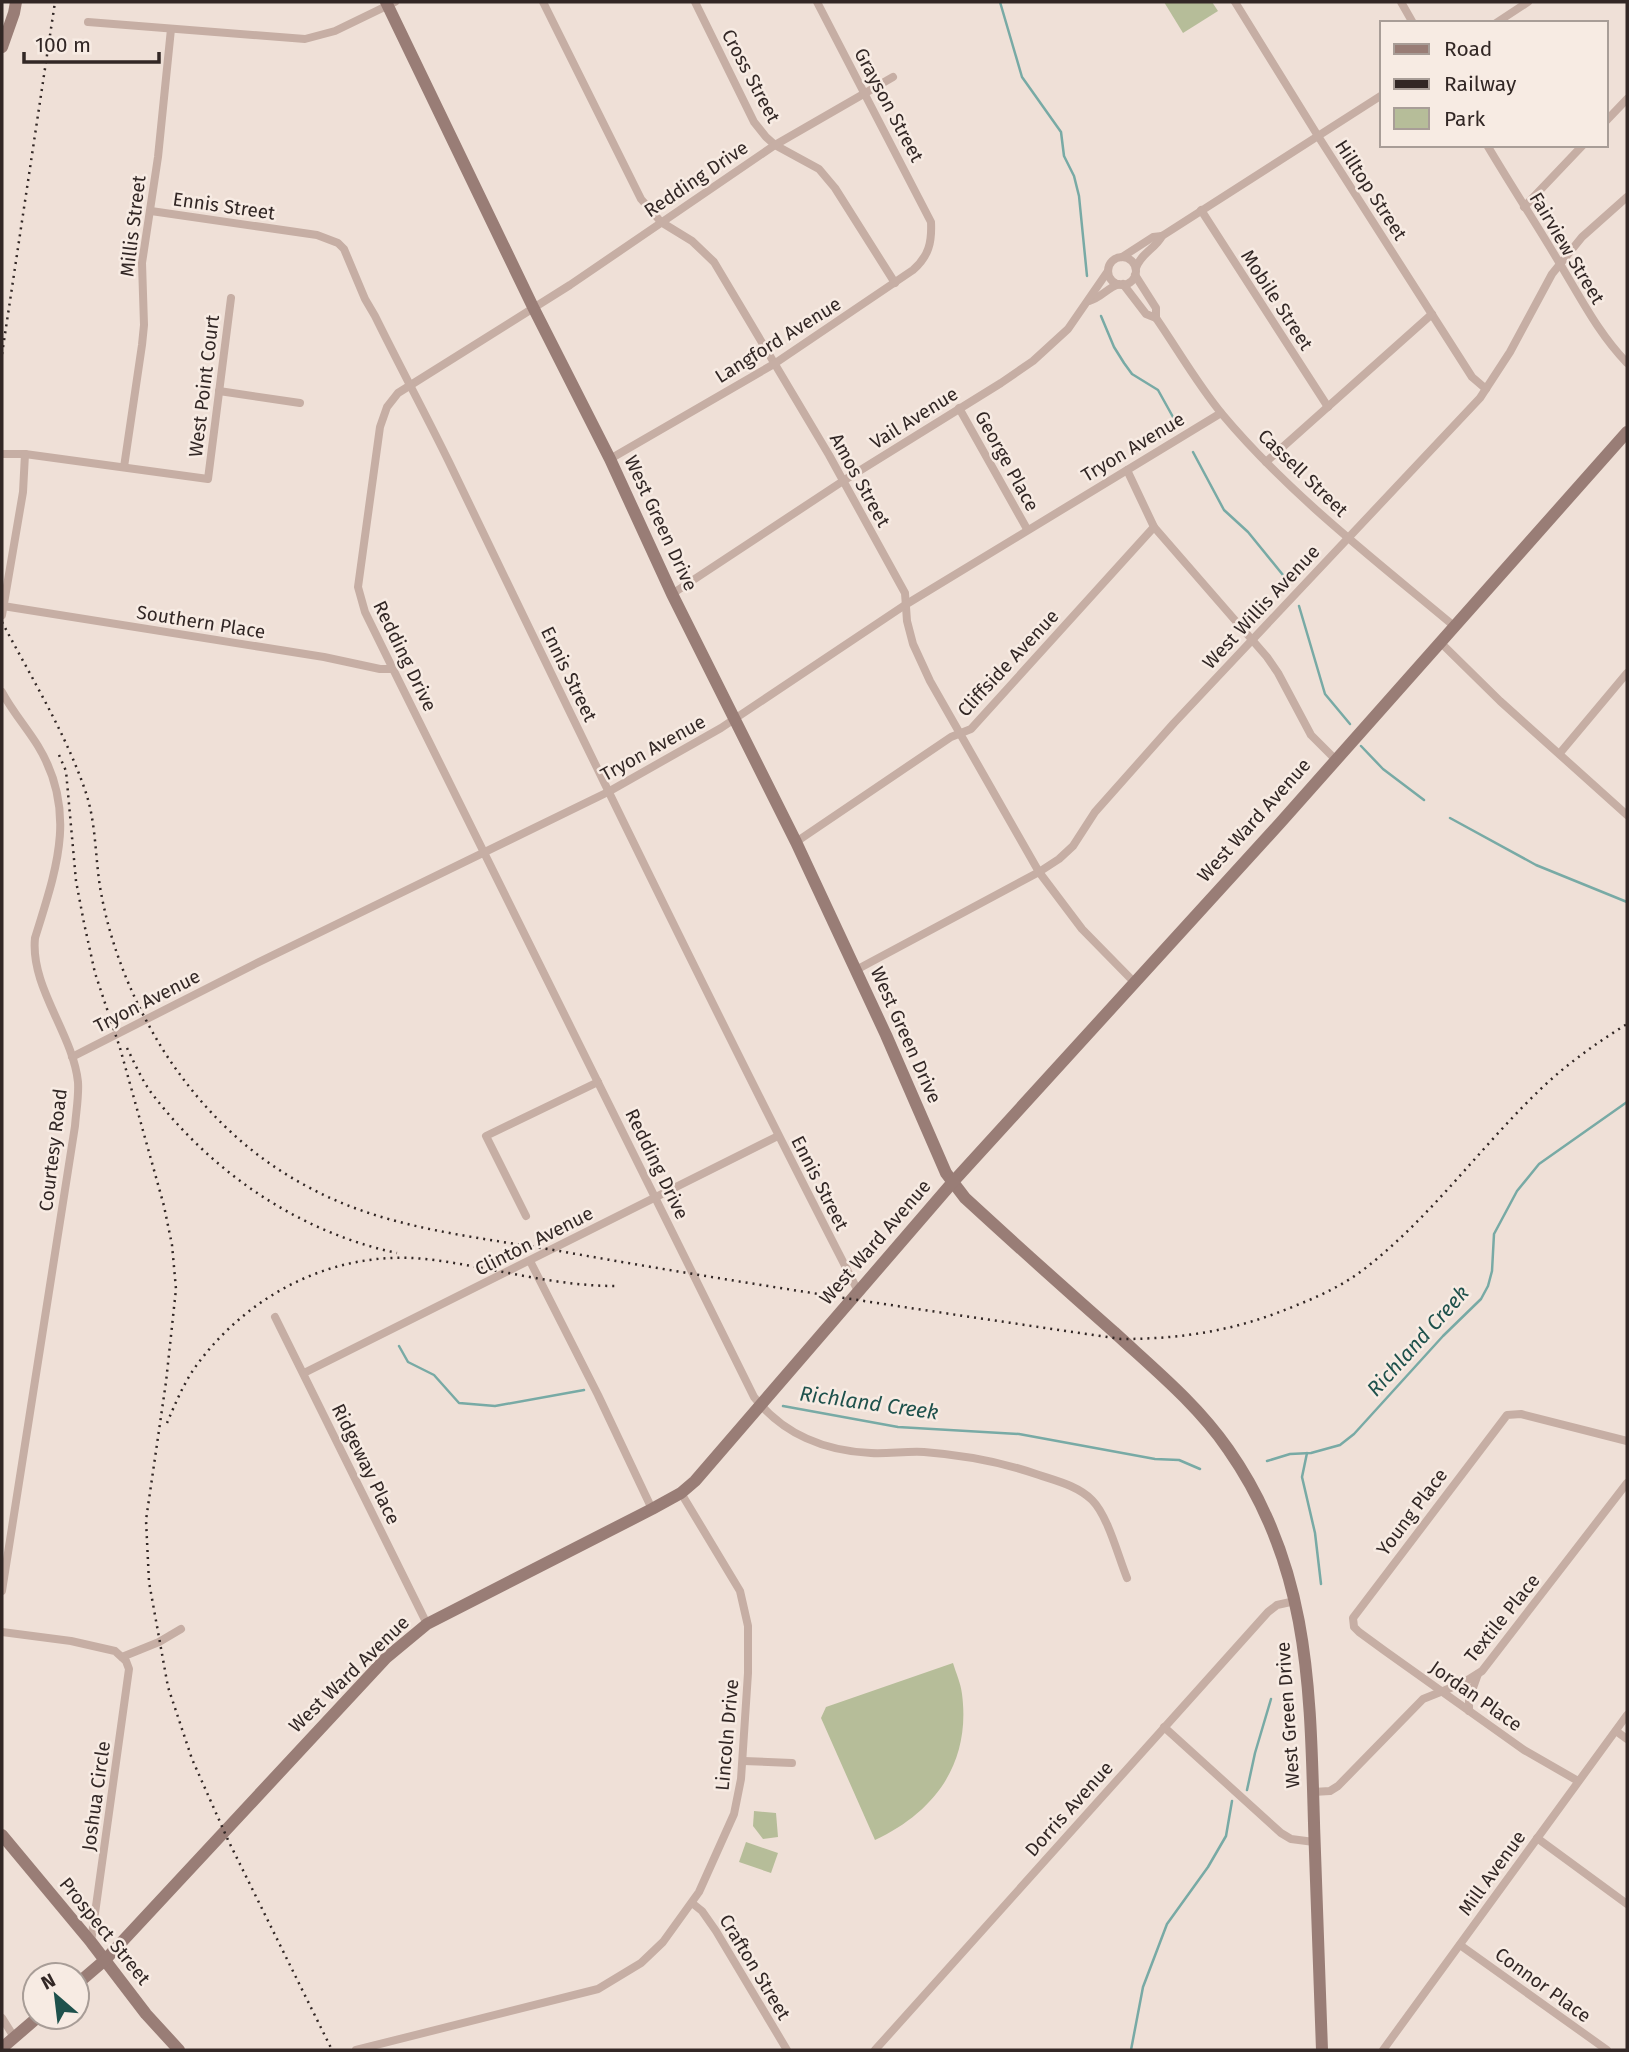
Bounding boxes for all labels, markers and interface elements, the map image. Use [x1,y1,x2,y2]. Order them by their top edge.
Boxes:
scale bar [24,21,159,65]
legend [1380,21,1608,147]
street label: Cross Street [717,25,785,127]
text: 100 m [35,32,91,58]
text: Road [1444,36,1492,62]
street label: Grayson Street [849,44,929,166]
text: Railway [1444,71,1517,97]
text: Park [1444,106,1486,132]
street label: Redding Drive [640,136,752,222]
street label: Hilltop Street [1330,136,1412,245]
street label: Millis Street [115,174,151,278]
street label: Ennis Street [171,187,277,225]
street label: Fairview Street [1525,188,1610,308]
street label: Mobile Street [1236,246,1318,355]
street label: Langford Avenue [711,292,845,388]
street label: West Point Court [184,313,224,458]
street label: Vail Avenue [866,382,962,454]
street label: George Place [970,407,1044,515]
street label: Tryon Avenue [1077,407,1189,487]
street label: Cassell Street [1253,424,1353,522]
street label: Amos Street [825,429,895,531]
street label: West Green Drive [620,452,702,594]
street label: West Willis Avenue [1198,540,1324,674]
street label: Redding Drive [368,597,442,715]
street label: Southern Place [135,600,267,644]
street label: Cliffside Avenue [953,605,1063,721]
street label: Ennis Street [536,623,602,725]
street label: Tryon Avenue [597,710,709,786]
street label: West Ward Avenue [1192,753,1316,887]
street label: West Green Drive [866,963,946,1107]
street label: Tryon Avenue [90,964,204,1038]
street label: Courtesy Road [34,1087,72,1213]
street label: Redding Drive [620,1105,694,1223]
street label: Ennis Street [786,1132,854,1234]
street label: West Ward Avenue [814,1175,936,1309]
street label: Clinton Avenue [471,1201,597,1281]
water label: Richland Creek [1361,1280,1475,1402]
water label: Richland Creek [798,1380,940,1426]
street label: Ridgeway Place [327,1400,405,1528]
street label: Young Place [1372,1464,1452,1560]
street label: Textile Place [1459,1569,1545,1667]
street label: West Ward Avenue [284,1611,414,1737]
street label: West Green Drive [1271,1641,1305,1789]
street label: Jordan Place [1425,1656,1527,1736]
street label: Lincoln Drive [711,1678,743,1792]
street label: Joshua Circle [77,1739,115,1853]
street label: Dorris Avenue [1020,1757,1118,1861]
street label: Mill Avenue [1453,1826,1531,1920]
street label: Prospect Street [55,1873,155,1989]
street label: Crafton Street [714,1910,796,2024]
street label: Connor Place [1491,1943,1595,2027]
north arrow [21,1961,91,2031]
text: N [37,1968,59,1995]

